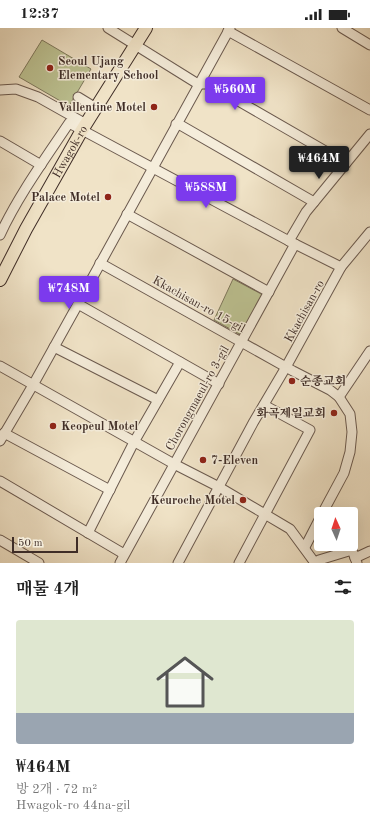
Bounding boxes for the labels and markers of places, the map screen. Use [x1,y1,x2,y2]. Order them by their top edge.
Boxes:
place label: Seoul Ujang Elementary School [58,56,159,82]
marker: Seoul Ujang Elementary School [45,63,55,73]
pin: ₩560M [207,77,263,111]
place label: Vallentine Motel [58,102,146,114]
marker: Vallentine Motel [149,102,159,112]
pin: ₩464M [291,146,347,180]
pin: ₩588M [178,175,234,209]
place label: Palace Motel [31,192,100,204]
marker: Palace Motel [103,192,113,202]
pin: ₩748M [41,276,97,310]
place label: 순종교회 [300,374,346,388]
marker: 순종교회 [287,376,297,386]
place label: 화곡제일교회 [256,406,326,420]
marker: 화곡제일교회 [329,408,339,418]
marker: Keopeul Motel [48,421,58,431]
place label: Keopeul Motel [61,421,139,433]
marker: 7-Eleven [198,455,208,465]
place label: 7-Eleven [211,455,258,467]
place label: Keuroche Motel [150,495,235,507]
marker: Keuroche Motel [238,495,248,505]

